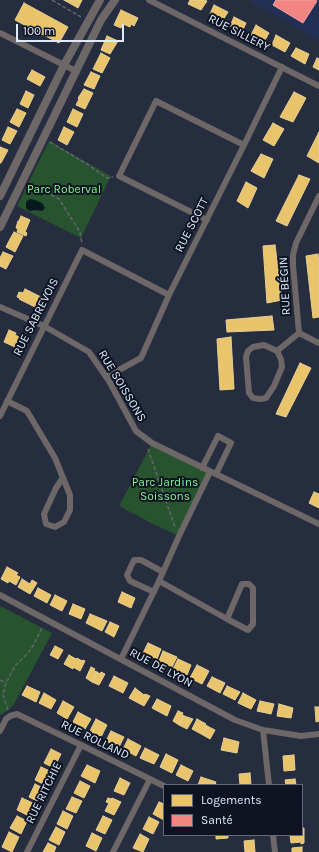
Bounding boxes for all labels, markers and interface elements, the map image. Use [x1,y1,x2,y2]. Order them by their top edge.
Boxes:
street label: RUE SILLERY [206,11,272,55]
scale bar [18,16,126,42]
text: 100 m [23,24,55,38]
park label: Parc Roberval [27,183,101,197]
street label: RUE SCOTT [172,195,212,255]
street label: RUE BÉGIN [276,257,294,315]
street label: RUE SABREVOIS [10,276,62,358]
street label: RUE SOISSONS [95,348,149,424]
park label: Parc Jardins Soissons [132,476,198,504]
street label: RUE DE LYON [127,645,195,691]
street label: RUE ROLLAND [59,717,131,763]
street label: RUE RITCHIE [23,760,65,826]
legend [163,784,303,836]
text: Logements [201,793,262,807]
text: Santé [201,813,233,827]

